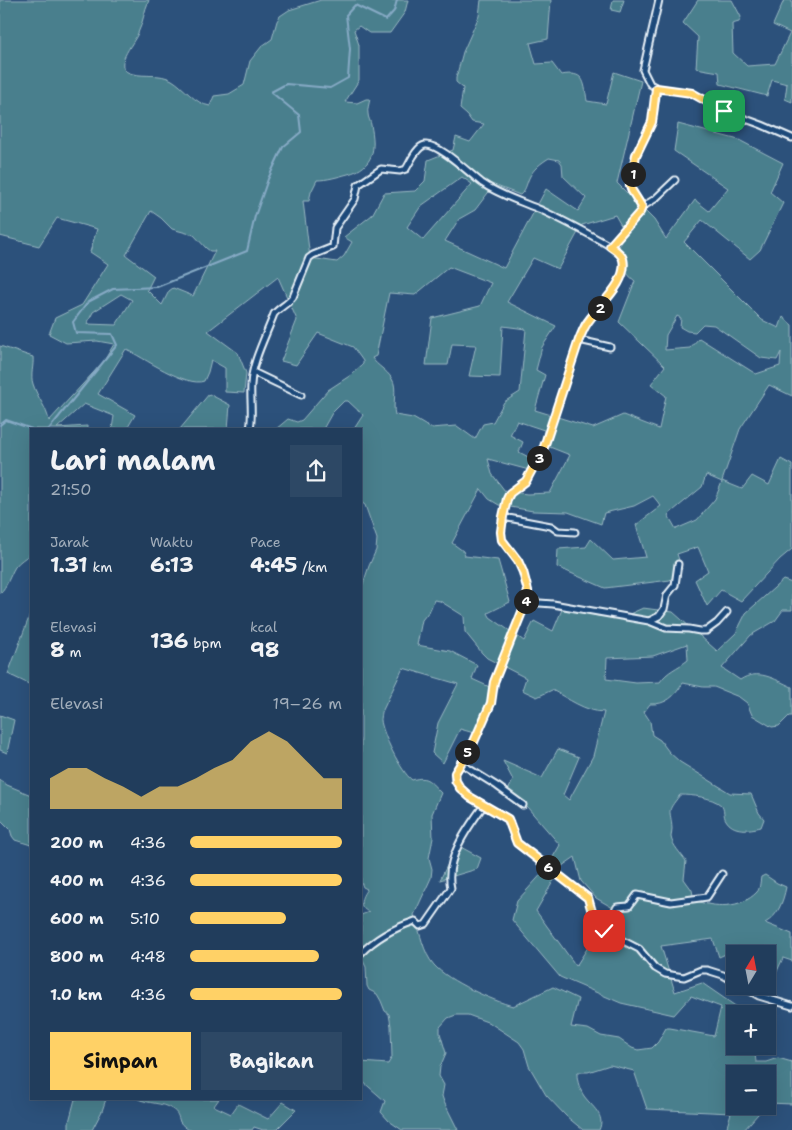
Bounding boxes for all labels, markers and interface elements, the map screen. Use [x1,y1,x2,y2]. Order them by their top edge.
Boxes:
pin [703,90,745,132]
icon: arrive [710,97,738,125]
pin: 1 [620,162,646,186]
text: 1 [630,165,637,183]
pin: 2 [588,296,612,320]
text: 2 [596,299,605,317]
text: Lari malam [50,441,215,479]
button: share [290,445,342,497]
pin: 3 [526,446,552,470]
text: 3 [535,449,544,467]
text: 21:50 [50,479,91,500]
text: Jarak [50,533,89,551]
text: Waktu [150,533,193,551]
text: Pace [250,533,281,551]
text: 1.31 [50,551,88,579]
text: 6:13 [150,551,194,579]
text: 4:45 [250,551,297,579]
text: km [88,558,112,576]
text: /km [297,558,327,576]
pin: 4 [514,588,538,614]
text: 4 [522,592,531,610]
text: Elevasi [50,618,97,636]
text: kcal [250,618,277,636]
text: 136 [150,627,189,655]
text: bpm [189,634,222,652]
text: 8 [50,636,65,664]
text: 98 [250,636,279,664]
text: m [65,643,82,661]
text: Elevasi [50,693,104,714]
text: 19–26 m [273,693,342,714]
pin: 5 [454,740,480,764]
text: 5 [463,743,472,761]
text: 200 m [50,832,103,853]
text: 4:36 [130,832,166,853]
pin: 6 [536,854,560,880]
text: 6 [544,858,553,876]
text: 400 m [50,870,104,891]
text: 4:36 [130,870,166,891]
text: 600 m [50,908,104,929]
text: 5:10 [130,908,160,929]
pin [583,910,625,952]
icon: check [590,917,618,945]
north arrow [726,945,776,995]
map controls [726,945,776,1115]
text: 800 m [50,946,104,967]
text: 4:48 [130,946,166,967]
text: 1.0 km [50,984,102,1005]
text: 4:36 [130,984,166,1005]
button: + [726,1005,776,1055]
button: Simpan [50,1032,191,1090]
button: Bagikan [201,1032,342,1090]
button: − [726,1065,776,1115]

